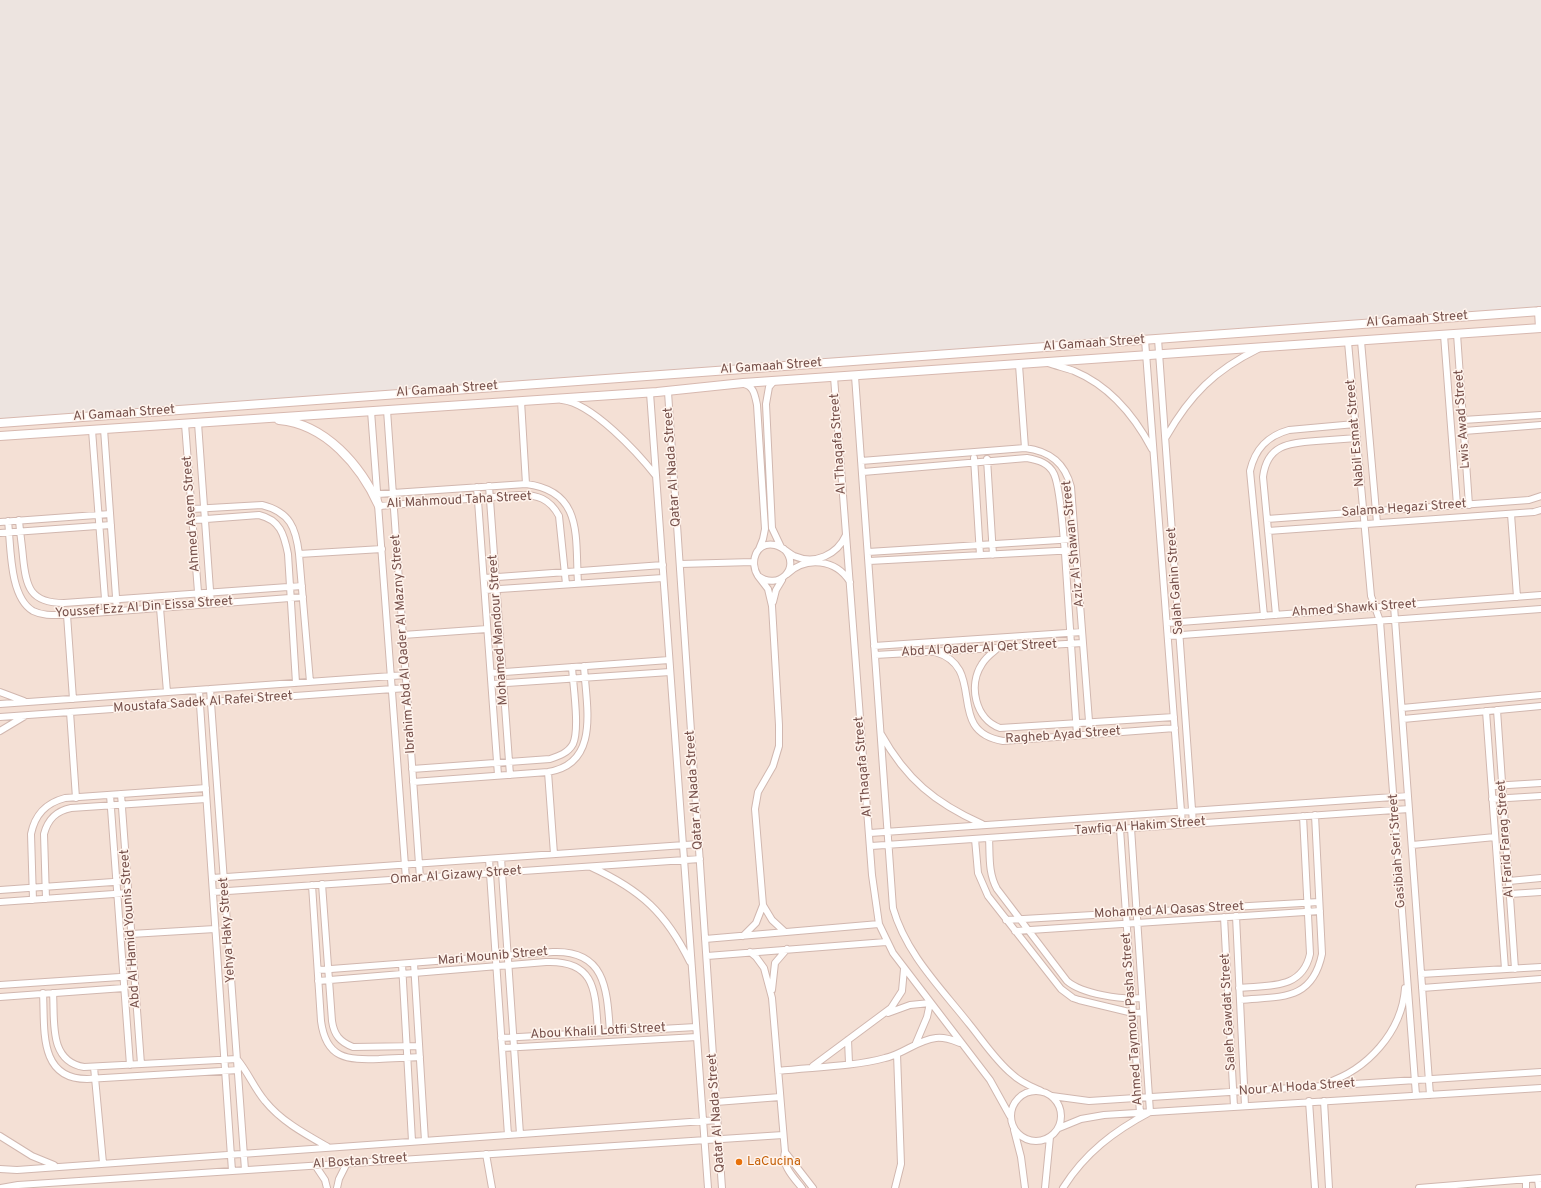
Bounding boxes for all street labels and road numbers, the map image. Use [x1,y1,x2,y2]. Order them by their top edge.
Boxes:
street label: Al Gamaah Street [1365,309,1469,331]
street label: Al Gamaah Street [1042,333,1146,355]
street label: Al Gamaah Street [719,356,823,378]
street label: Lwis Awad Street [1452,369,1474,469]
street label: Al Gamaah Street [395,379,499,401]
street label: Nabil Esmat Street [1344,379,1368,487]
street label: Al Thaqafa Street [828,393,850,495]
street label: Al Gamaah Street [72,403,176,425]
street label: Qatar Al Nada Street [661,407,685,527]
street label: Ahmed Asem Street [180,455,204,573]
street label: Aziz Al Shawan Street [1060,480,1088,608]
street label: Ali Mahmoud Taha Street [386,489,532,513]
street label: Salama Hegazi Street [1341,497,1467,521]
street label: Salah Gahin Street [1164,527,1188,635]
street label: Ibrahim Abd Al Qader Al Mazny Street [389,534,419,754]
street label: Mohamed Mandour Street [486,554,512,706]
street label: Youssef Ezz Al Din Eissa Street [54,594,234,622]
street label: Ahmed Shawki Street [1291,597,1417,621]
street label: Abd Al Qader Al Qet Street [901,637,1057,661]
street label: Moustafa Sadek Al Rafei Street [113,689,293,717]
street label: Al Thaqafa Street [852,716,876,818]
street label: Ragheb Ayad Street [1005,724,1121,748]
street label: Qatar Al Nada Street [683,730,707,850]
street label: Al Farid Farag Street [1494,779,1518,899]
street label: Gasibiah Seri Street [1386,793,1410,909]
street label: Tawfiq Al Hakim Street [1074,815,1206,839]
street label: Abd Al Hamid Younis Street [118,849,144,1009]
street label: Omar Al Gizawy Street [390,864,522,888]
street label: Yehya Haky Street [217,877,239,983]
street label: Mohamed Al Qasas Street [1094,899,1244,923]
street label: Ahmed Taymour Pasha Street [1119,932,1147,1106]
street label: Mari Mounib Street [437,944,549,970]
street label: Saleh Gawdat Street [1218,953,1240,1071]
street label: Abou Khalil Lotfi Street [530,1021,666,1043]
street label: Qatar Al Nada Street [705,1053,729,1173]
street label: Nour Al Hoda Street [1238,1076,1356,1100]
street label: Al Bostan Street [312,1151,408,1173]

